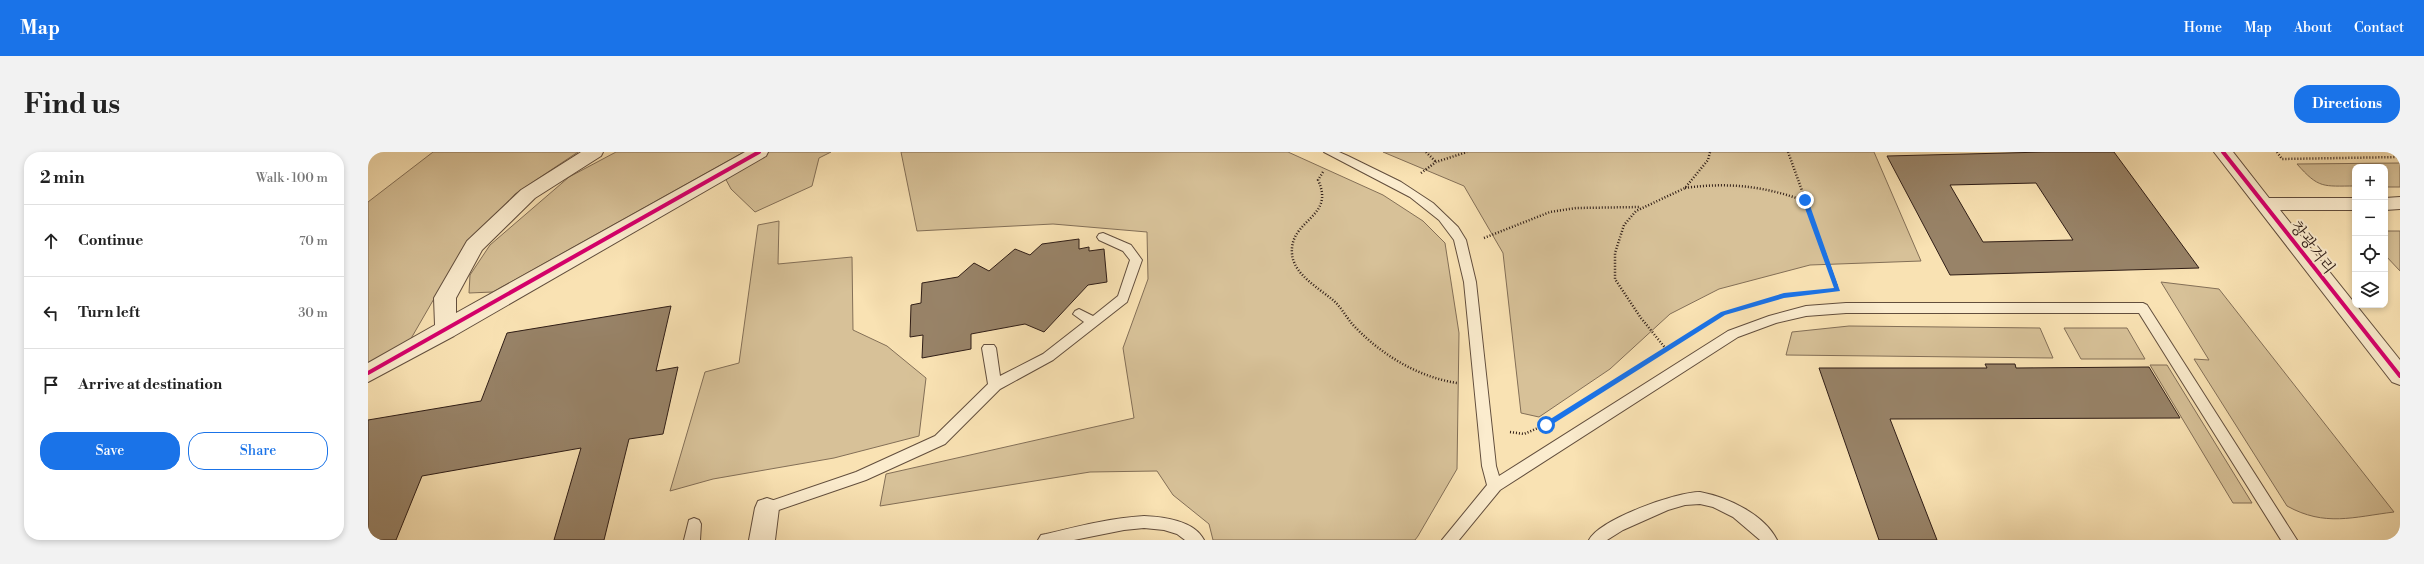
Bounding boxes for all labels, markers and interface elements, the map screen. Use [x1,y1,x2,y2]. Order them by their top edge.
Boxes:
text: Map [20,16,60,40]
text: Home [2184,19,2222,37]
text: Map [2244,19,2272,37]
text: About [2294,19,2332,37]
text: Contact [2354,19,2404,37]
button: Directions [2294,85,2400,123]
text: Find us [24,87,120,122]
map controls [2352,164,2388,308]
button: + [2352,164,2388,200]
text: 2 min [40,167,85,189]
text: Walk · 100 m [256,170,328,186]
route end [1796,191,1814,209]
button: − [2352,200,2388,236]
street label: 창광거리 [2285,217,2339,278]
icon: ahead [40,230,62,252]
text: Continue [78,231,143,250]
text: 70 m [299,233,328,249]
button: locate [2352,236,2388,272]
button: layers [2352,272,2388,308]
icon: left [40,302,62,324]
text: Turn left [78,303,140,322]
text: 30 m [298,305,328,321]
icon: arrive [40,374,62,396]
text: Arrive at destination [78,375,222,394]
route start [1537,416,1555,434]
button: Save [40,432,180,470]
button: Share [188,432,328,470]

